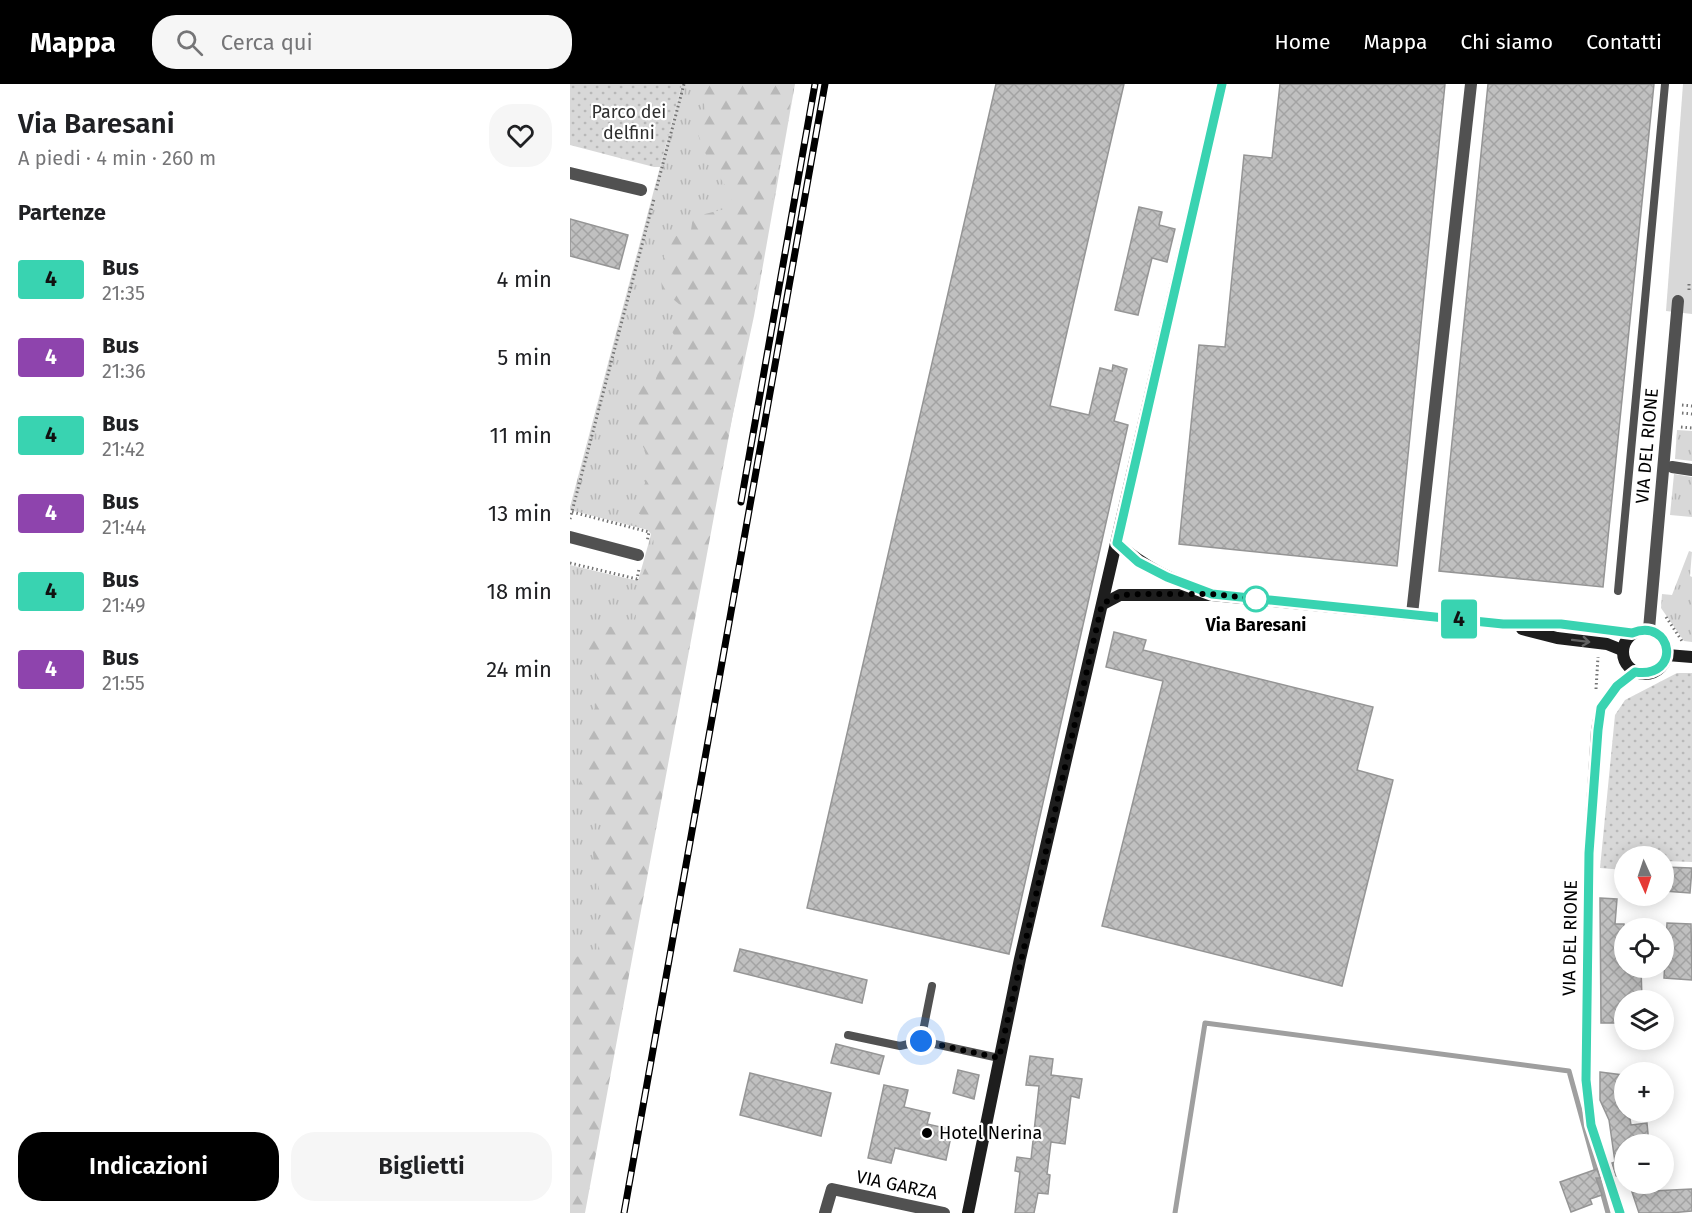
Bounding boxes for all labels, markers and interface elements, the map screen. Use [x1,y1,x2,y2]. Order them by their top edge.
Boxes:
search box [152,15,572,69]
text: Mappa [30,26,116,59]
icon: search [173,26,206,59]
text: Cerca qui [221,29,313,56]
text: Home [1274,29,1330,55]
text: Mappa [1363,29,1427,55]
text: Chi siamo [1460,29,1553,55]
text: Contatti [1586,29,1662,55]
park label: Parco dei delfini [592,101,666,144]
button: heart [489,104,552,167]
text: Via Baresani [18,107,175,140]
text: A piedi · 4 min · 260 m [18,146,216,170]
text: Partenze [18,199,106,226]
text: Bus [102,254,139,281]
text: 4 [45,266,57,292]
text: 4 min [497,266,552,293]
text: 21:35 [102,281,145,305]
text: Bus [102,332,139,359]
text: 4 [45,344,57,370]
text: 5 min [497,344,552,371]
text: 21:36 [102,359,146,383]
street label: VIA DEL RIONE [1631,387,1663,505]
text: Bus [102,410,139,437]
text: 4 [45,422,57,448]
text: 11 min [489,422,552,449]
text: 21:42 [102,437,145,461]
text: Bus [102,488,139,515]
text: 4 [45,500,57,526]
text: 13 min [488,500,552,527]
text: 21:44 [102,515,146,539]
text: Bus [102,566,139,593]
text: 4 [45,578,57,604]
text: 18 min [487,578,552,605]
marker: Via Baresani [1243,586,1269,612]
text: 21:49 [102,593,146,617]
line badge: 4 [1440,600,1478,638]
text: 4 [1453,606,1465,632]
place label: Via Baresani [1205,614,1306,636]
one-way arrow [1570,635,1590,646]
text: Bus [102,644,139,671]
text: 4 [45,656,57,682]
text: 24 min [486,656,552,683]
text: 21:55 [102,671,145,695]
north arrow [1614,846,1674,906]
map controls [1614,846,1674,1194]
street label: VIA DEL RIONE [1558,880,1582,996]
button: locate [1614,918,1674,978]
button: layers [1614,990,1674,1050]
your location [906,1026,936,1056]
button: + [1614,1062,1674,1122]
place label: Hotel Nerina [939,1122,1042,1144]
marker: Hotel Nerina [920,1126,934,1140]
button: Indicazioni [18,1132,279,1201]
button: Biglietti [291,1132,552,1201]
button: − [1614,1134,1674,1194]
street label: VIA GARZA [854,1166,940,1204]

